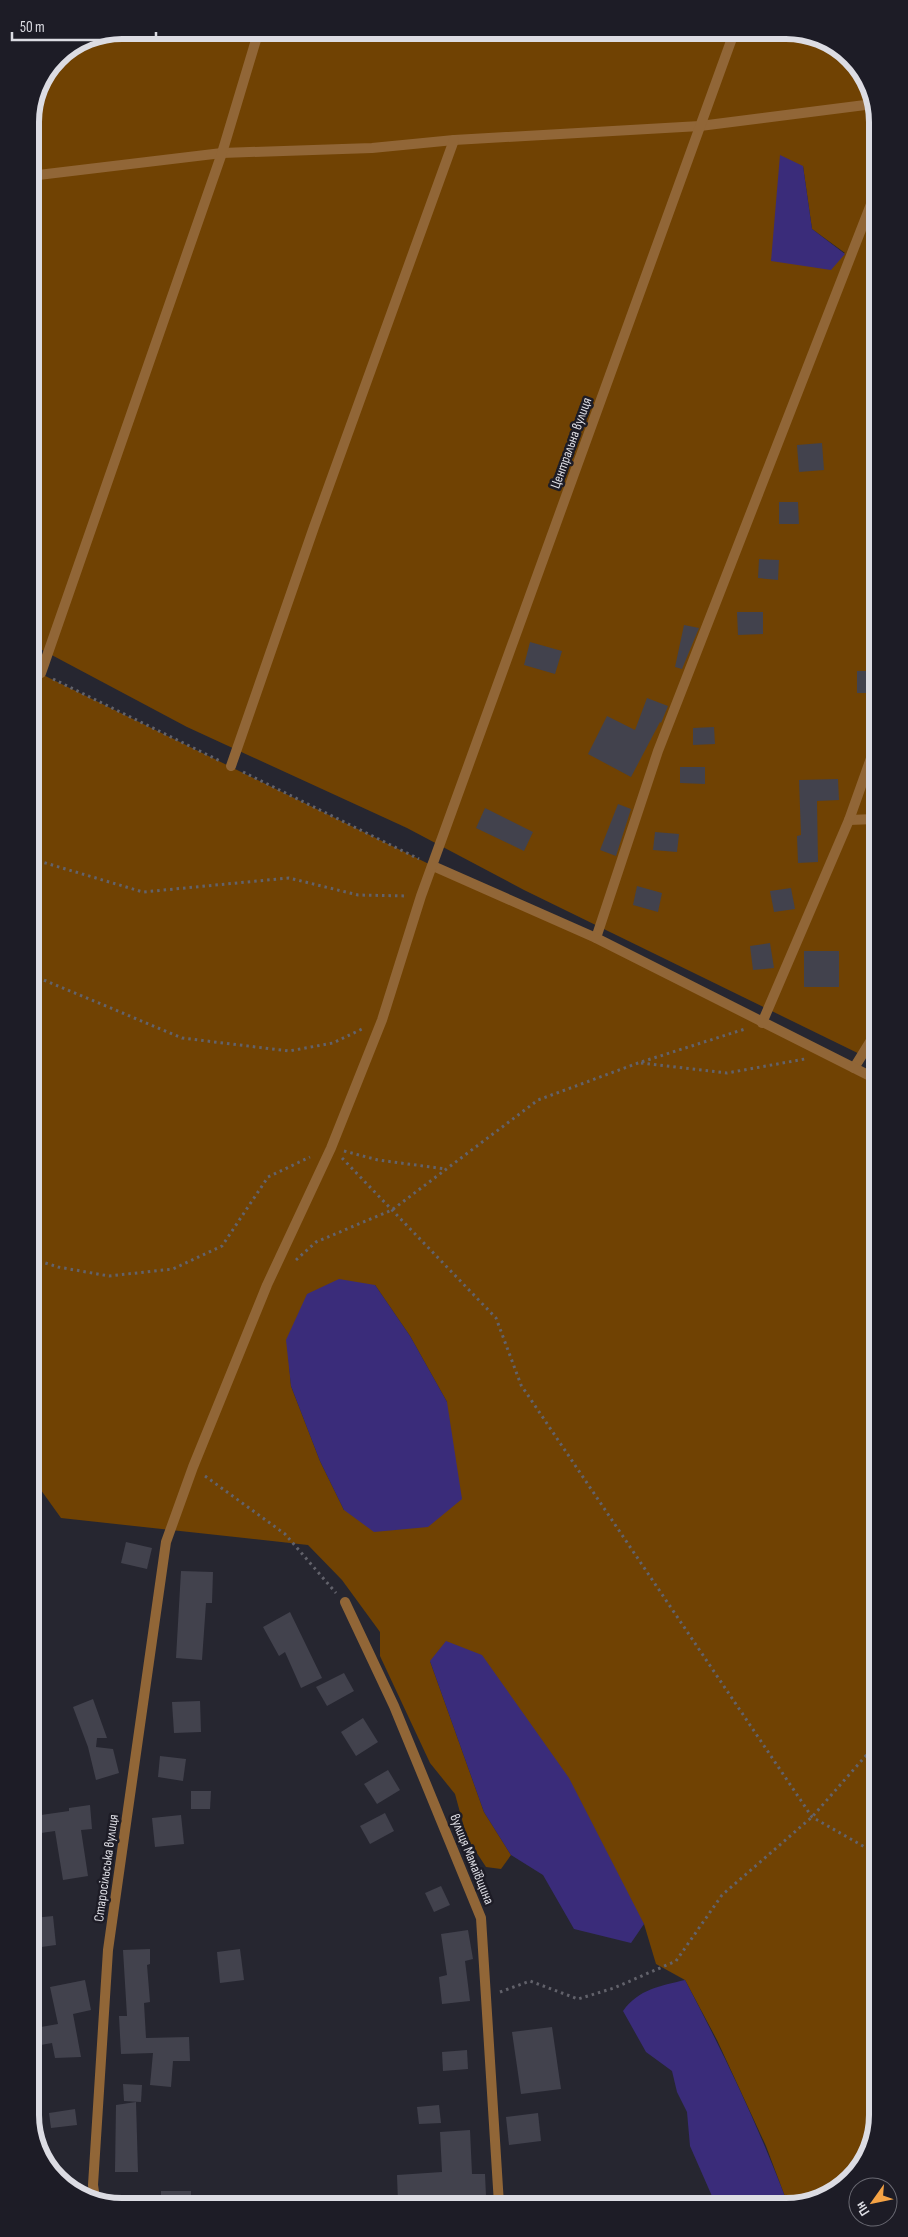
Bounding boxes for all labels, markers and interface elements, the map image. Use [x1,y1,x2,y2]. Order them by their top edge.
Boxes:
scale bar [12,10,156,42]
text: 50 m [20,18,45,37]
street label: Центральна вулиця [547,395,595,491]
street label: вулиця Мамаївщина [446,1811,498,1907]
street label: Старосільська вулиця [90,1813,122,1923]
north arrow [848,2177,898,2227]
text: Пн [852,2198,873,2219]

